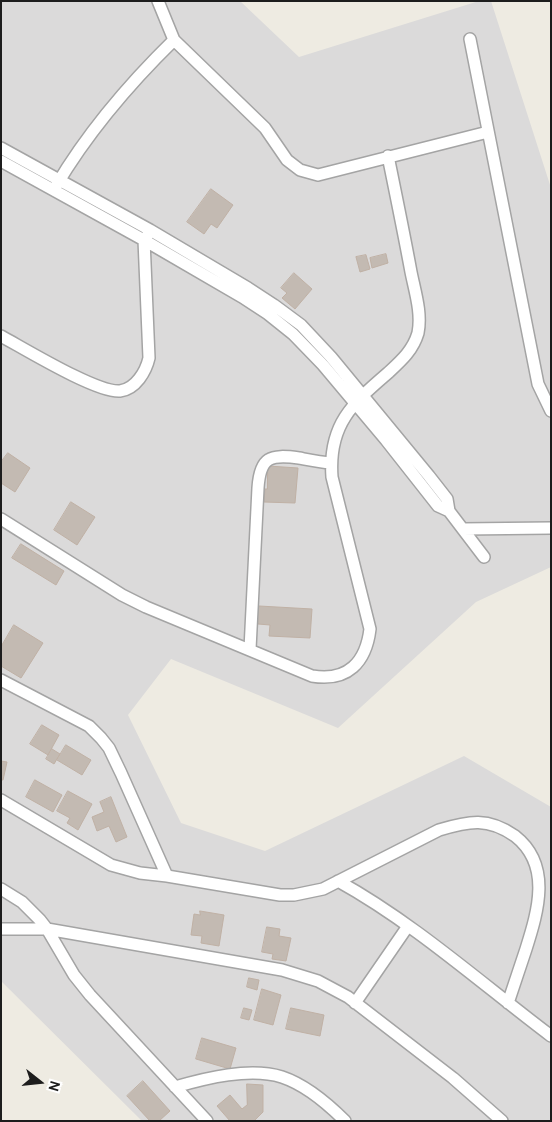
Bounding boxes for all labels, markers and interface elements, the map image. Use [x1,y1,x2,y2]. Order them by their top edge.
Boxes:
north arrow [15,1057,65,1107]
text: N [44,1079,64,1093]

